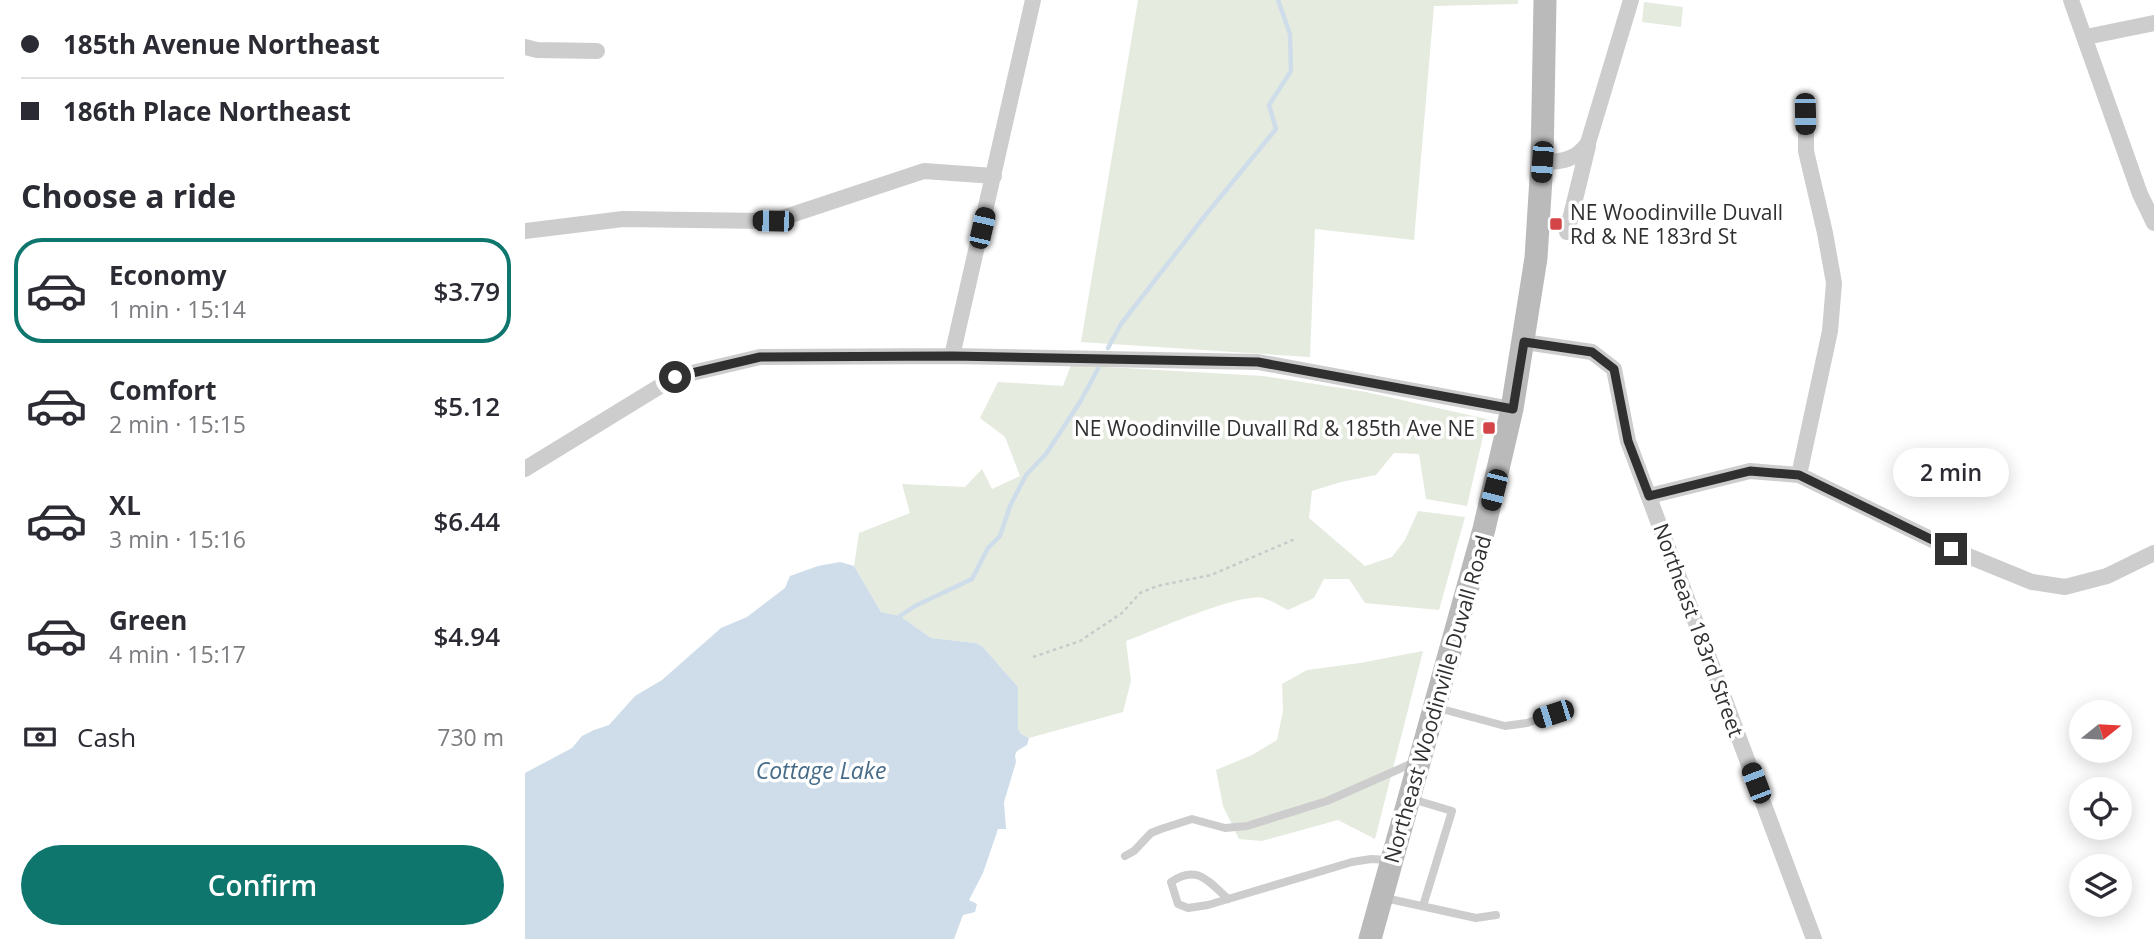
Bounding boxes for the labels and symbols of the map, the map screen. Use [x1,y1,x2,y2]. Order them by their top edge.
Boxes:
car [1795,93,1816,135]
car [1531,140,1554,184]
place label: NE Woodinville Duvall Rd & NE 183rd St [1570,198,1783,250]
car [968,205,997,251]
car [752,210,795,232]
marker: NE Woodinville Duvall Rd & NE 183rd St [1548,216,1564,232]
route start [659,361,691,393]
place label: NE Woodinville Duvall Rd & 185th Ave NE [1074,414,1475,442]
marker: NE Woodinville Duvall Rd & 185th Ave NE [1481,420,1497,436]
callout: 2 min [1893,448,2009,496]
car [1479,467,1510,513]
street label: Northeast 183rd Street [1647,519,1751,741]
street label: Northeast Woodinville Duvall Road [1377,532,1497,866]
route end [1935,533,1967,565]
car [1530,698,1577,730]
north arrow [2069,700,2131,763]
water label: Cottage Lake [756,754,886,786]
car [1739,760,1774,806]

